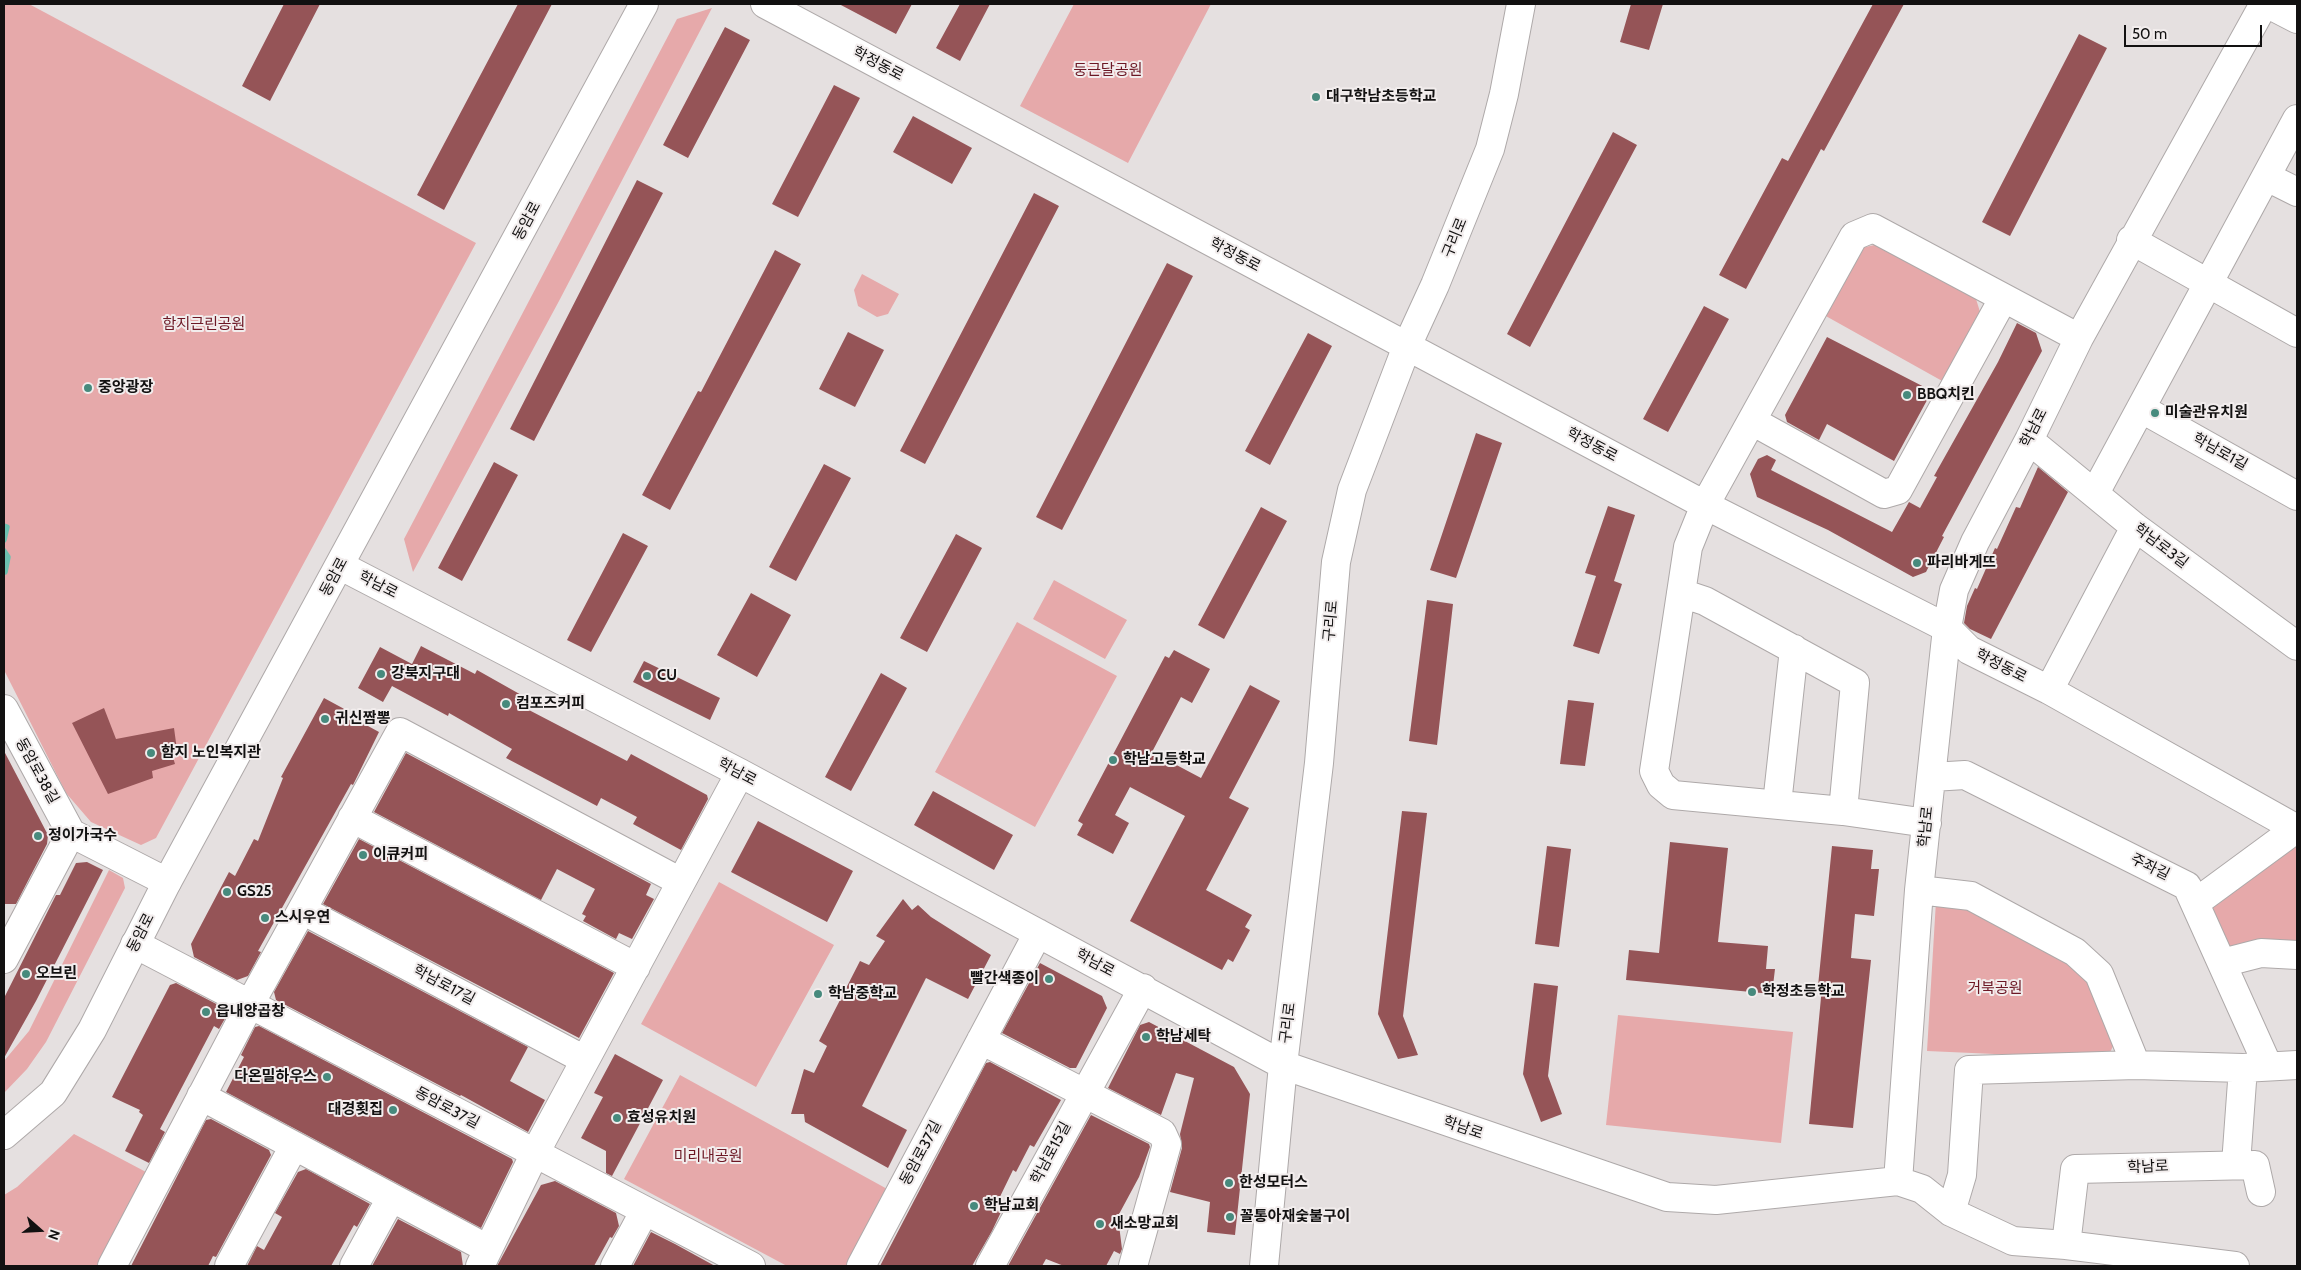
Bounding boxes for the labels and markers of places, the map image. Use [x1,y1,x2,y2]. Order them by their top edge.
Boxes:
place label: 대구학남초등학교 [1326,88,1436,106]
marker: 대구학남초등학교 [1310,91,1322,103]
place label: 중앙광장 [98,379,153,397]
marker: 중앙광장 [82,382,94,394]
place label: BBQ치킨 [1917,386,1975,404]
marker: BBQ치킨 [1901,389,1913,401]
place label: 미술관유치원 [2165,404,2248,422]
marker: 미술관유치원 [2149,407,2161,419]
place label: 파리바게뜨 [1927,554,1996,572]
marker: 파리바게뜨 [1911,557,1923,569]
place label: 강북지구대 [391,665,460,683]
place label: CU [657,667,677,685]
marker: 강북지구대 [375,668,387,680]
marker: CU [641,670,653,682]
place label: 컴포즈커피 [516,695,585,713]
marker: 컴포즈커피 [500,698,512,710]
place label: 귀신짬뽕 [335,710,390,728]
marker: 귀신짬뽕 [319,713,331,725]
place label: 함지 노인복지관 [161,744,261,762]
marker: 함지 노인복지관 [145,747,157,759]
place label: 학남고등학교 [1123,751,1206,769]
marker: 학남고등학교 [1107,754,1119,766]
place label: 정이가국수 [48,827,117,845]
marker: 정이가국수 [32,830,44,842]
place label: 이큐커피 [373,846,428,864]
marker: 이큐커피 [357,849,369,861]
place label: GS25 [237,883,272,901]
marker: GS25 [221,886,233,898]
place label: 스시우연 [275,909,330,927]
marker: 스시우연 [259,912,271,924]
place label: 오브린 [36,965,77,983]
marker: 오브린 [20,968,32,980]
place label: 빨간색종이 [970,970,1039,988]
marker: 빨간색종이 [1043,973,1055,985]
place label: 학정초등학교 [1762,983,1845,1001]
place label: 학남중학교 [828,985,897,1003]
marker: 학정초등학교 [1746,986,1758,998]
marker: 학남중학교 [812,988,824,1000]
place label: 읍내양곱창 [216,1003,285,1021]
marker: 읍내양곱창 [200,1006,212,1018]
place label: 학남세탁 [1156,1028,1211,1046]
marker: 학남세탁 [1140,1031,1152,1043]
place label: 다온밀하우스 [234,1068,317,1086]
marker: 다온밀하우스 [321,1071,333,1083]
place label: 대경횟집 [328,1101,383,1119]
marker: 대경횟집 [387,1104,399,1116]
place label: 효성유치원 [627,1109,696,1127]
marker: 효성유치원 [611,1112,623,1124]
place label: 한성모터스 [1239,1174,1308,1192]
marker: 한성모터스 [1223,1177,1235,1189]
place label: 학남교회 [984,1197,1039,1215]
marker: 학남교회 [968,1200,980,1212]
place label: 꼴통아재숯불구이 [1240,1208,1350,1226]
marker: 꼴통아재숯불구이 [1224,1211,1236,1223]
place label: 새소망교회 [1110,1215,1179,1233]
marker: 새소망교회 [1094,1218,1106,1230]

